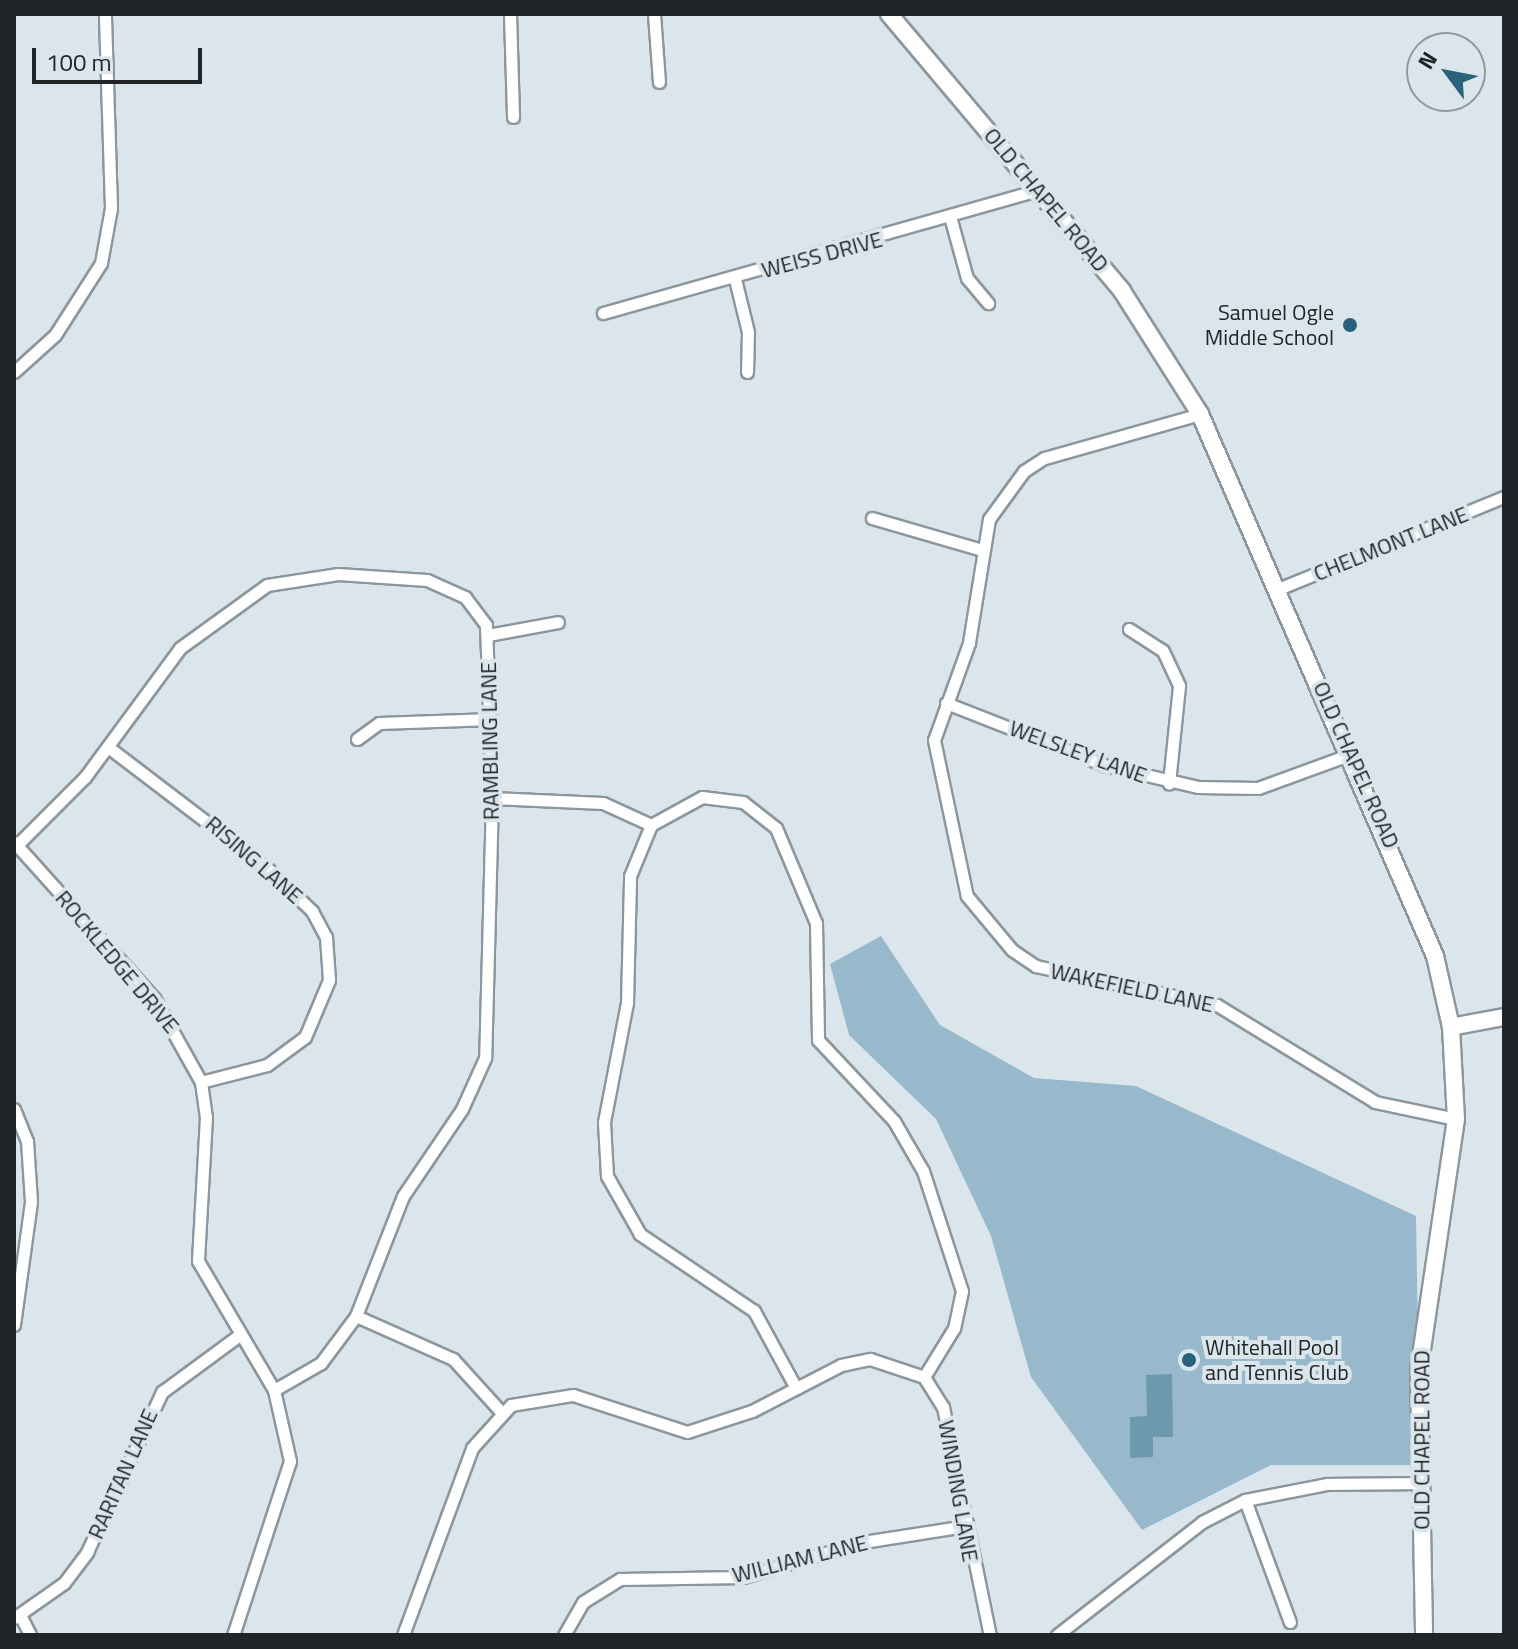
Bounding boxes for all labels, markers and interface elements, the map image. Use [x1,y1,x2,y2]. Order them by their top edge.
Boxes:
scale bar [36,32,206,82]
north arrow [1406,32,1486,112]
text: 100 m [46,44,112,80]
text: N [1409,45,1446,76]
street label: OLD CHAPEL ROAD [978,123,1114,277]
street label: WEISS DRIVE [759,226,885,284]
place label: Samuel Ogle Middle School [1205,299,1334,350]
marker: Samuel Ogle Middle School [1341,316,1359,334]
street label: CHELMONT LANE [1310,501,1472,587]
street label: RAMBLING LANE [475,662,505,820]
street label: OLD CHAPEL ROAD [1307,678,1405,852]
street label: WELSLEY LANE [1006,715,1150,789]
street label: RISING LANE [200,811,308,909]
street label: ROCKLEDGE DRIVE [50,885,184,1039]
street label: WAKEFIELD LANE [1048,958,1216,1018]
place label: Whitehall Pool and Tennis Club [1205,1334,1349,1386]
street label: OLD CHAPEL ROAD [1409,1350,1435,1530]
marker: Whitehall Pool and Tennis Club [1180,1351,1198,1369]
street label: RARITAN LANE [83,1405,163,1543]
street label: WINDING LANE [933,1418,983,1564]
street label: WILLIAM LANE [730,1529,870,1589]

